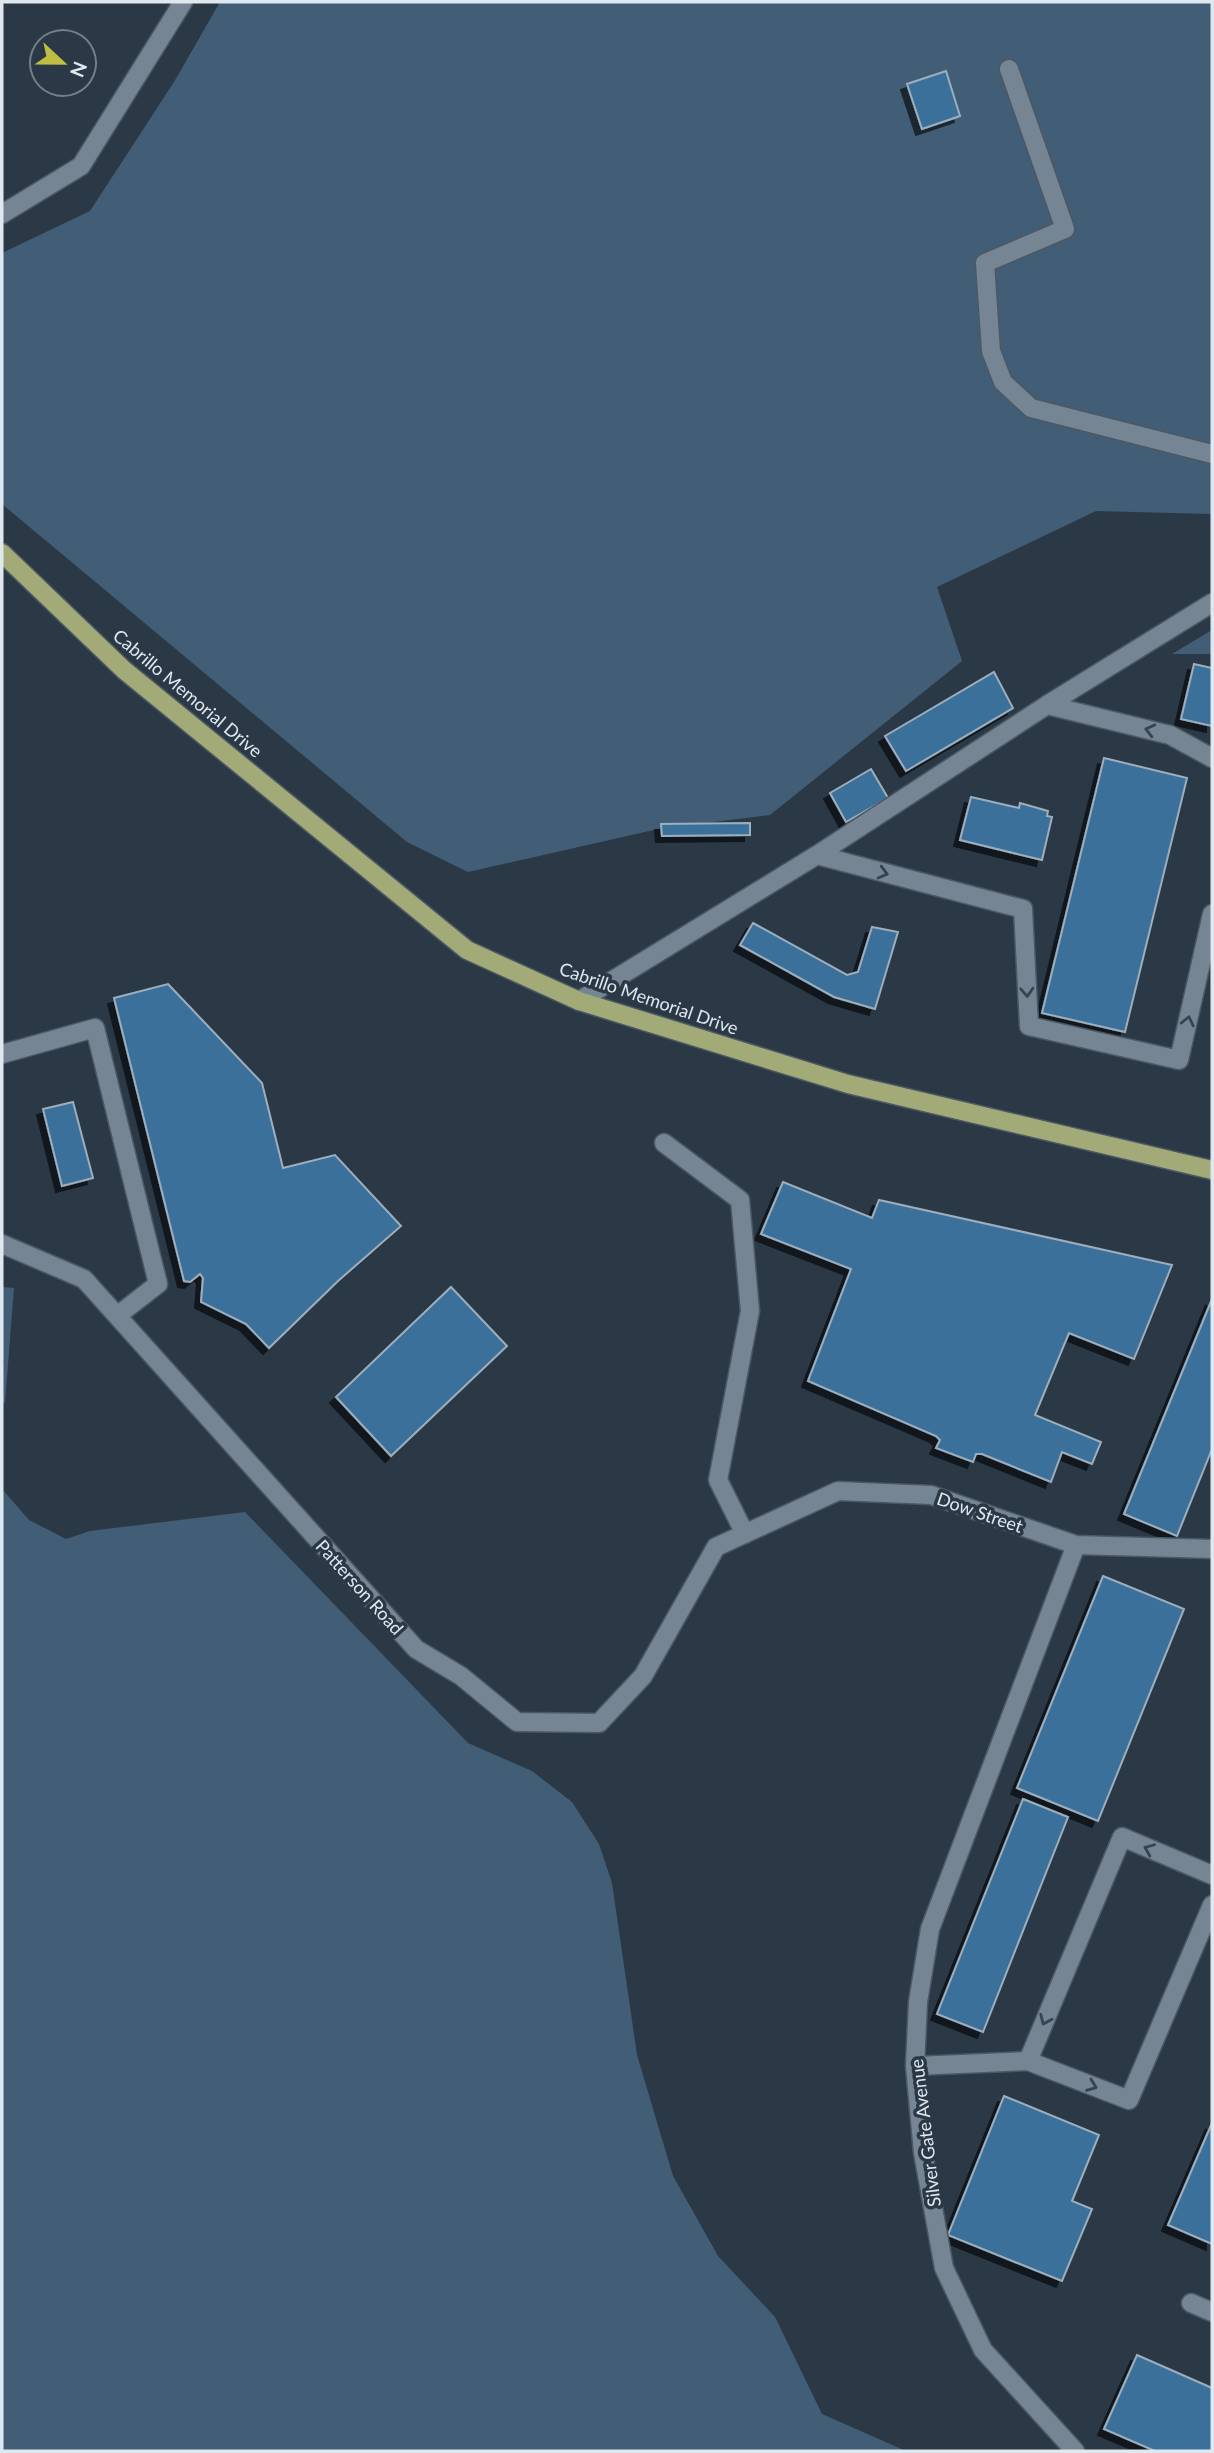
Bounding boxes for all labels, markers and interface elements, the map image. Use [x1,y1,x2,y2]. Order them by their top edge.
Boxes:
north arrow [28,28,98,98]
text: N [66,58,93,81]
street label: Cabrillo Memorial Drive [109,624,267,762]
one-way arrow [1144,724,1156,739]
one-way arrow [877,865,889,879]
street label: Cabrillo Memorial Drive [557,957,741,1039]
one-way arrow [1020,987,1035,998]
one-way arrow [1180,1015,1194,1027]
street label: Dow Street [934,1487,1026,1537]
street label: Patterson Road [312,1535,408,1639]
one-way arrow [1144,1843,1157,1857]
one-way arrow [1040,2013,1054,2025]
street label: Silver Gate Avenue [905,2058,945,2208]
one-way arrow [1085,2077,1097,2091]

